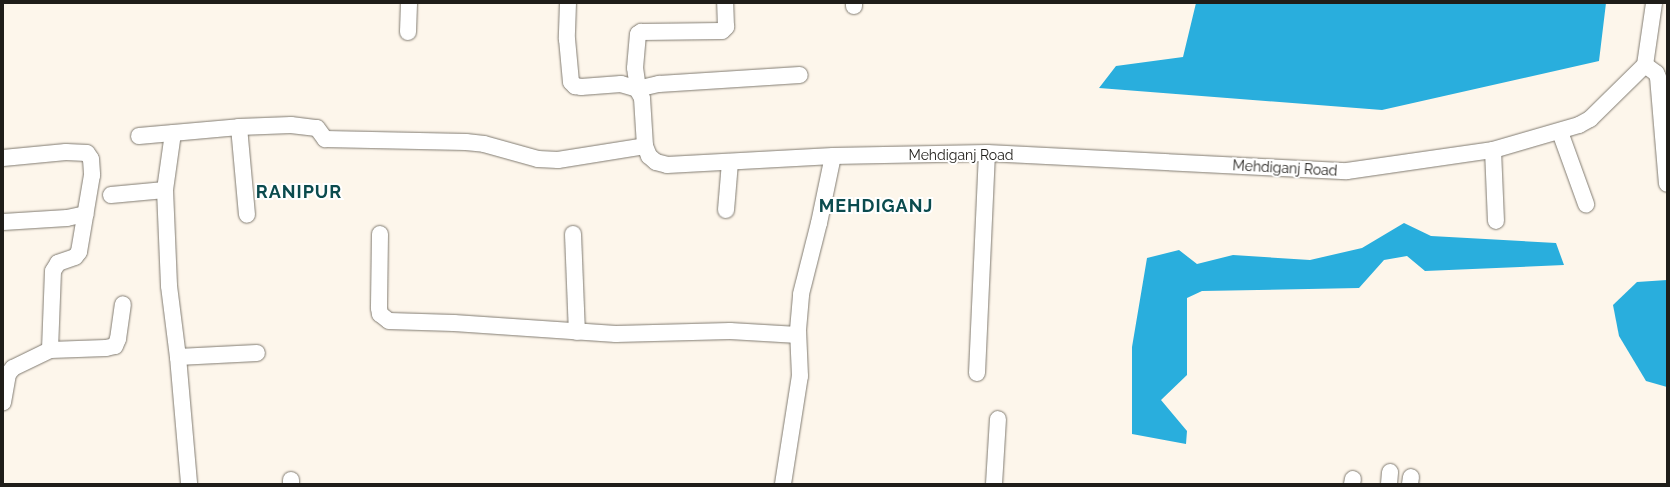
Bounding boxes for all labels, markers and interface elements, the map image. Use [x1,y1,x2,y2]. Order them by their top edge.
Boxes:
street label: Mehdiganj Road [908,147,1014,163]
street label: Mehdiganj Road [1232,157,1338,179]
district label: RANIPUR [256,181,342,203]
district label: MEHDIGANJ [819,195,933,217]

